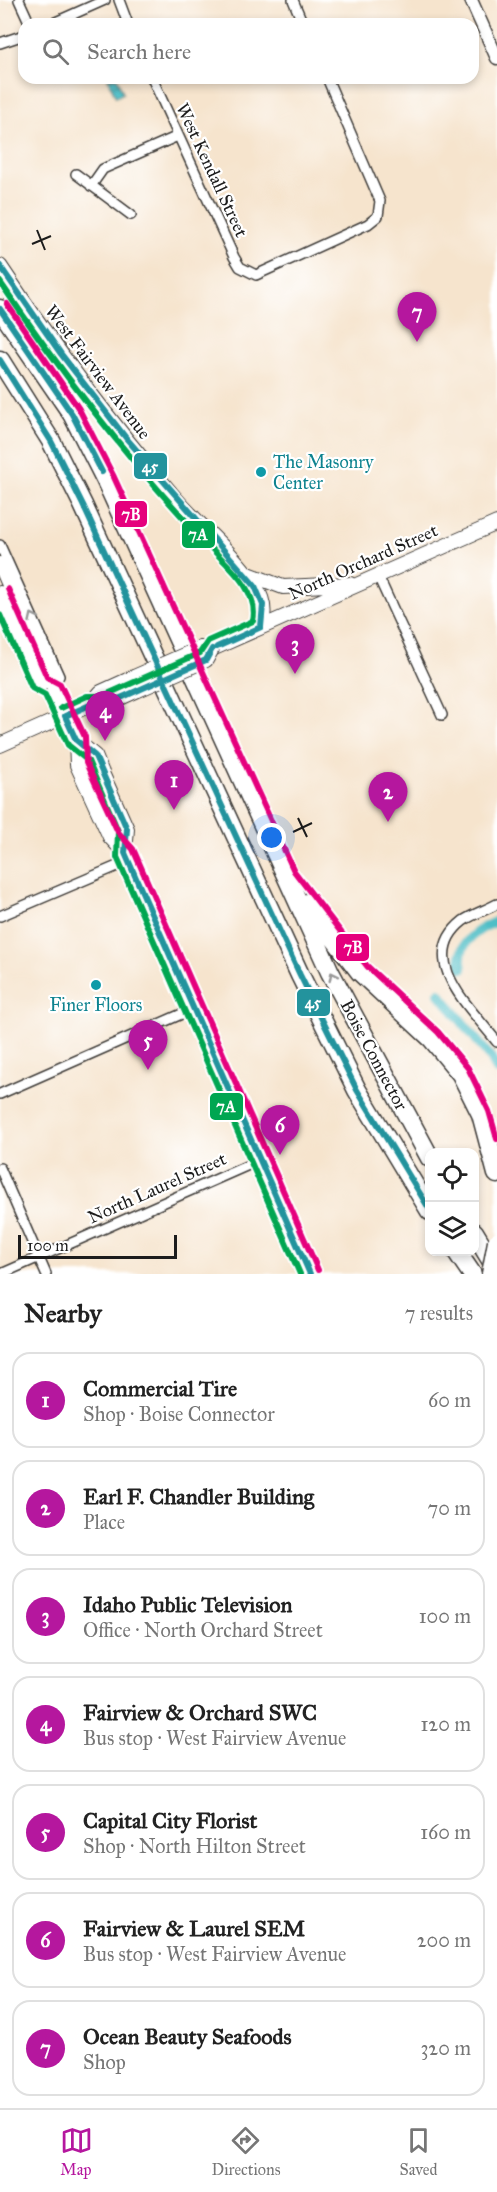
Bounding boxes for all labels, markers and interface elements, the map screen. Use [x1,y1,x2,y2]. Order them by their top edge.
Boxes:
search box [18,18,479,84]
icon: search [39,35,72,68]
text: Search here [87,38,191,65]
street label: West Kendall Street [171,99,253,241]
pin: 7 [398,292,436,342]
street label: West Fairview Avenue [40,301,156,443]
place label: The Masonry Center [273,451,374,494]
line badge: 45 [133,452,168,480]
text: 45 [142,457,159,477]
marker: The Masonry Center [254,465,268,479]
line badge: 7B [114,500,148,528]
text: 7B [121,505,141,524]
street label: North Orchard Street [285,519,442,605]
line badge: 7A [181,520,216,549]
text: 7A [188,525,208,544]
one-way arrow [28,613,40,624]
pin: 3 [276,624,314,674]
pin: 4 [86,692,124,741]
pin: 1 [154,760,194,810]
pin: 2 [368,772,408,822]
your location [257,823,286,852]
line badge: 7B [335,933,370,962]
text: 7B [343,938,363,957]
one-way arrow [328,972,340,983]
marker: Finer Floors [89,978,103,992]
line badge: 45 [296,988,331,1017]
text: 45 [305,993,322,1013]
place label: Finer Floors [50,994,142,1016]
street label: Boise Connector [336,996,413,1114]
pin: 5 [128,1020,168,1070]
line badge: 7A [209,1092,244,1121]
text: 7A [216,1097,236,1116]
pin: 6 [260,1106,300,1155]
street label: North Laurel Street [84,1147,230,1228]
map controls [425,1148,479,1256]
button: locate [425,1148,479,1202]
button: layers [425,1202,479,1256]
scale bar [18,1232,177,1260]
text: 100 m [27,1236,69,1255]
text: Nearby [24,1297,102,1329]
text: 7 results [405,1301,473,1325]
text: Commercial Tire [83,1375,237,1402]
text: 1 [42,1388,49,1412]
text: 60 m [428,1388,471,1412]
text: Shop · Boise Connector [83,1402,275,1426]
text: Earl F. Chandler Building [83,1483,314,1510]
text: 2 [41,1496,50,1520]
text: 70 m [428,1496,471,1520]
text: Place [83,1510,125,1534]
text: Idaho Public Television [83,1591,293,1618]
text: 3 [42,1604,50,1628]
text: 100 m [419,1604,471,1628]
text: Office · North Orchard Street [83,1618,323,1642]
text: Fairview & Orchard SWC [83,1699,317,1726]
text: 4 [40,1712,51,1736]
text: 120 m [420,1712,471,1736]
text: Bus stop · West Fairview Avenue [83,1726,346,1750]
text: Capital City Florist [83,1807,257,1834]
text: 5 [41,1820,50,1844]
text: 160 m [420,1820,471,1844]
text: Shop · North Hilton Street [83,1834,306,1858]
text: Fairview & Laurel SEM [83,1915,305,1942]
text: 6 [40,1928,51,1952]
text: 200 m [417,1928,471,1952]
text: Bus stop · West Fairview Avenue [83,1942,346,1966]
text: Ocean Beauty Seafoods [83,2023,292,2050]
text: 7 [40,2036,51,2060]
text: 320 m [420,2036,471,2060]
text: Shop [83,2050,126,2074]
tab: Map [60,2124,93,2179]
tab: Directions [212,2124,280,2179]
tab: Saved [399,2124,437,2179]

